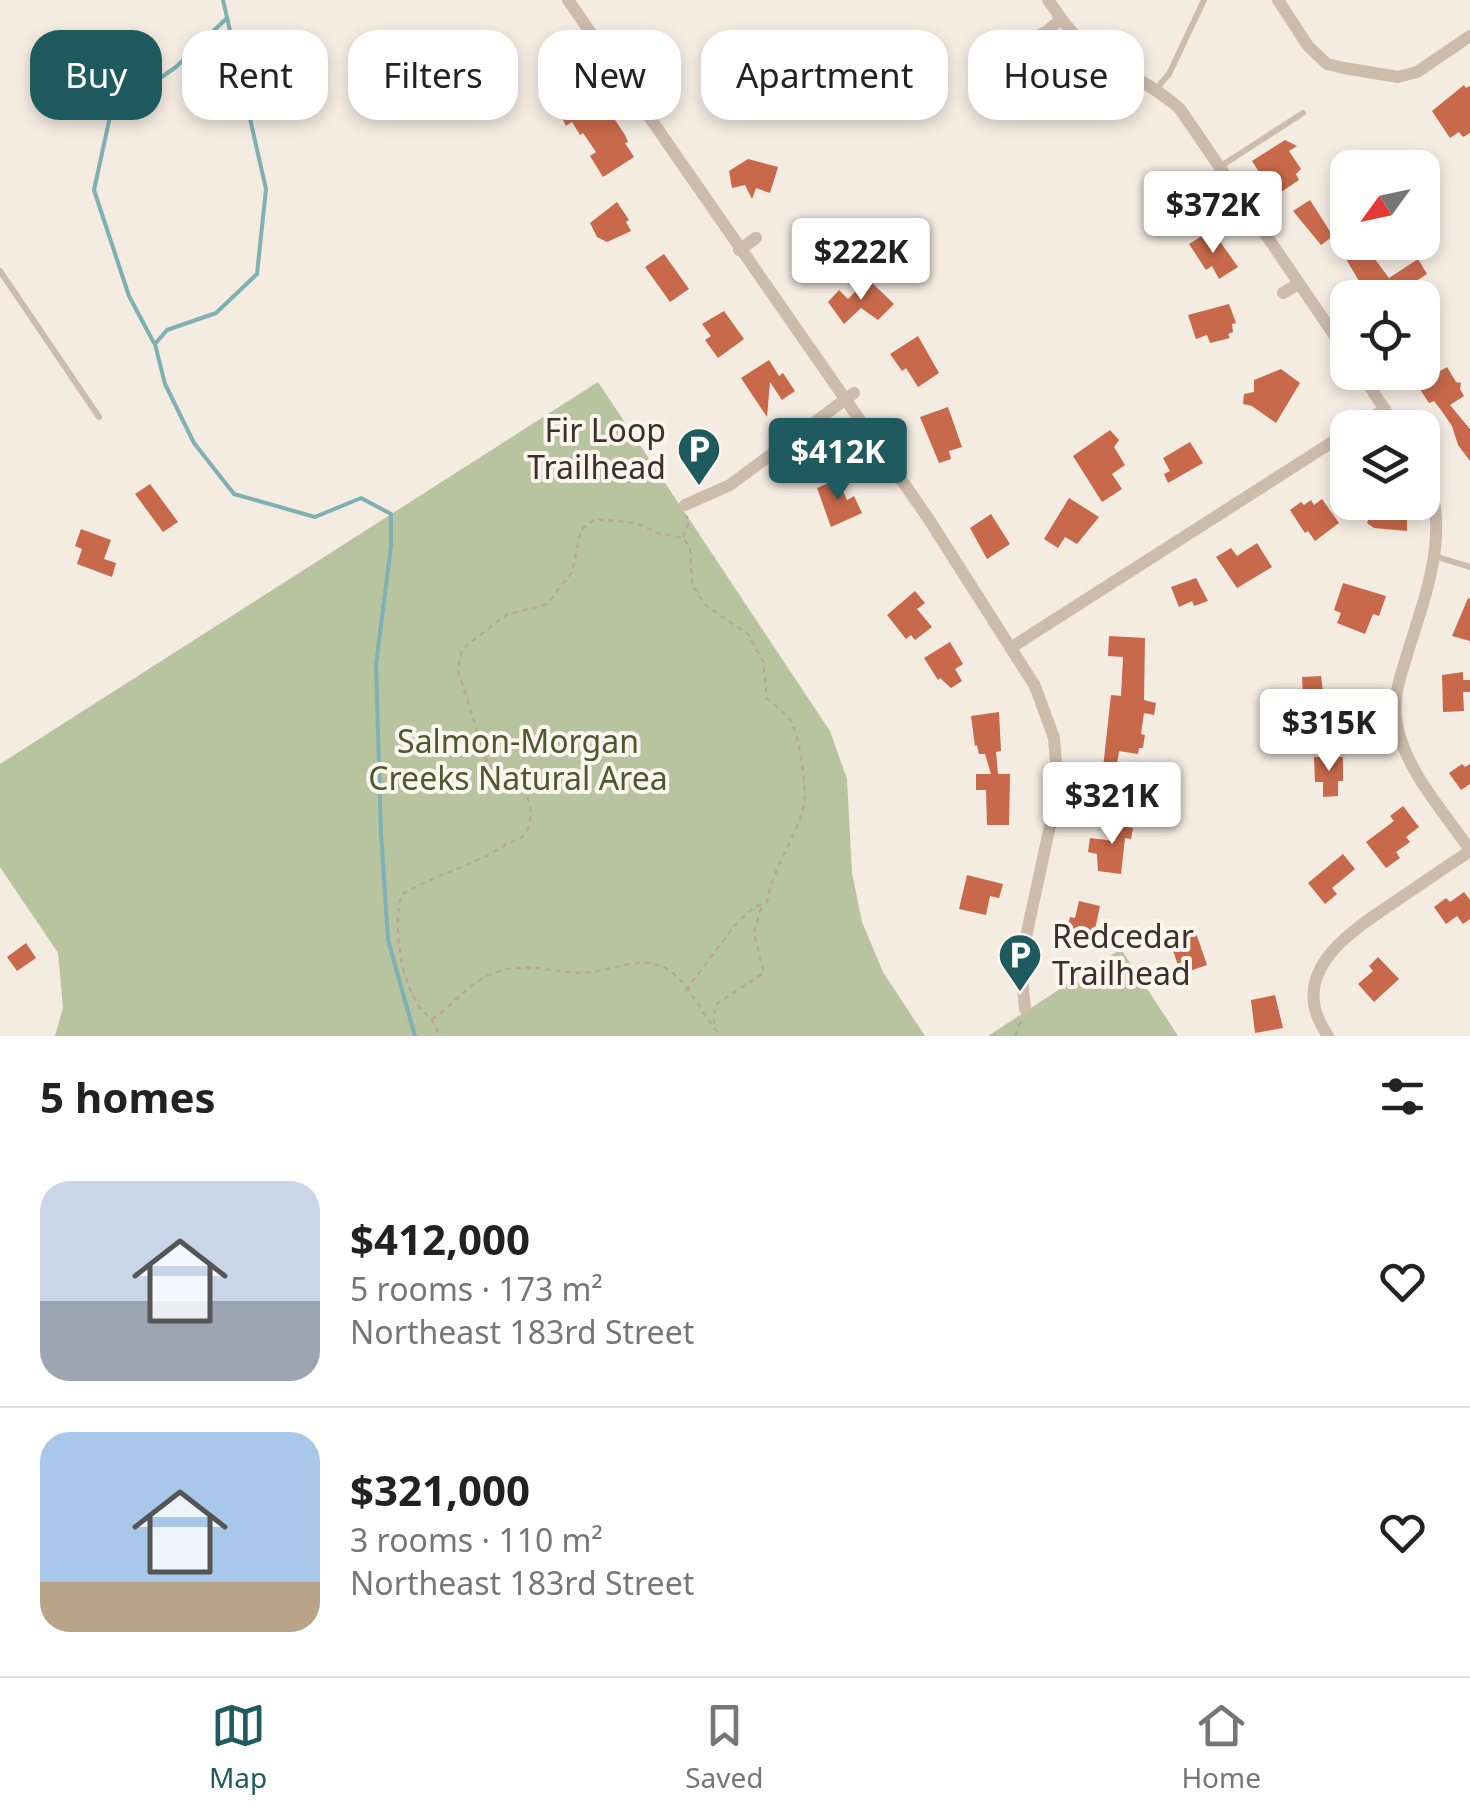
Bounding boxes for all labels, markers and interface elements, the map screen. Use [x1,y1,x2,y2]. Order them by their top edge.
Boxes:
chip: Buy [30,30,162,120]
chip: Rent [182,30,328,120]
chip: Filters [348,30,518,120]
chip: New [538,30,681,120]
chip: Apartment [701,30,948,120]
chip: House [968,30,1144,120]
north arrow [1330,150,1440,260]
map controls [1330,150,1440,520]
pin: $372K [1143,171,1283,256]
text: $372K [1166,182,1260,225]
pin: $222K [791,218,931,303]
text: $222K [814,229,908,272]
button: locate [1330,280,1440,390]
place label: Fir Loop Trailhead [527,408,666,488]
button: layers [1330,410,1440,520]
pin: $412K [768,418,908,503]
parking icon: Fir Loop Trailhead [676,426,722,487]
text: $412K [791,429,885,472]
pin: $315K [1259,689,1399,774]
text: $315K [1282,700,1376,743]
park label: Salmon-Morgan Creeks Natural Area [368,719,668,799]
pin: $321K [1042,762,1182,847]
text: $321K [1065,773,1159,816]
place label: Redcedar Trailhead [1052,914,1194,994]
parking icon: Redcedar Trailhead [997,932,1043,993]
text: 5 homes [40,1068,216,1125]
icon: filters [1375,1069,1430,1124]
text: $412,000 [350,1210,530,1267]
icon: home [120,1221,240,1341]
icon: heart [1375,1254,1430,1309]
text: 5 rooms · 173 m² [350,1267,603,1310]
text: Northeast 183rd Street [350,1310,694,1353]
text: $321,000 [350,1461,530,1518]
icon: home [120,1472,240,1592]
icon: heart [1375,1505,1430,1560]
text: 3 rooms · 110 m² [350,1518,603,1561]
text: Northeast 183rd Street [350,1561,694,1604]
tab: Map [209,1698,267,1796]
tab: Saved [685,1698,763,1796]
tab: Home [1181,1698,1261,1796]

